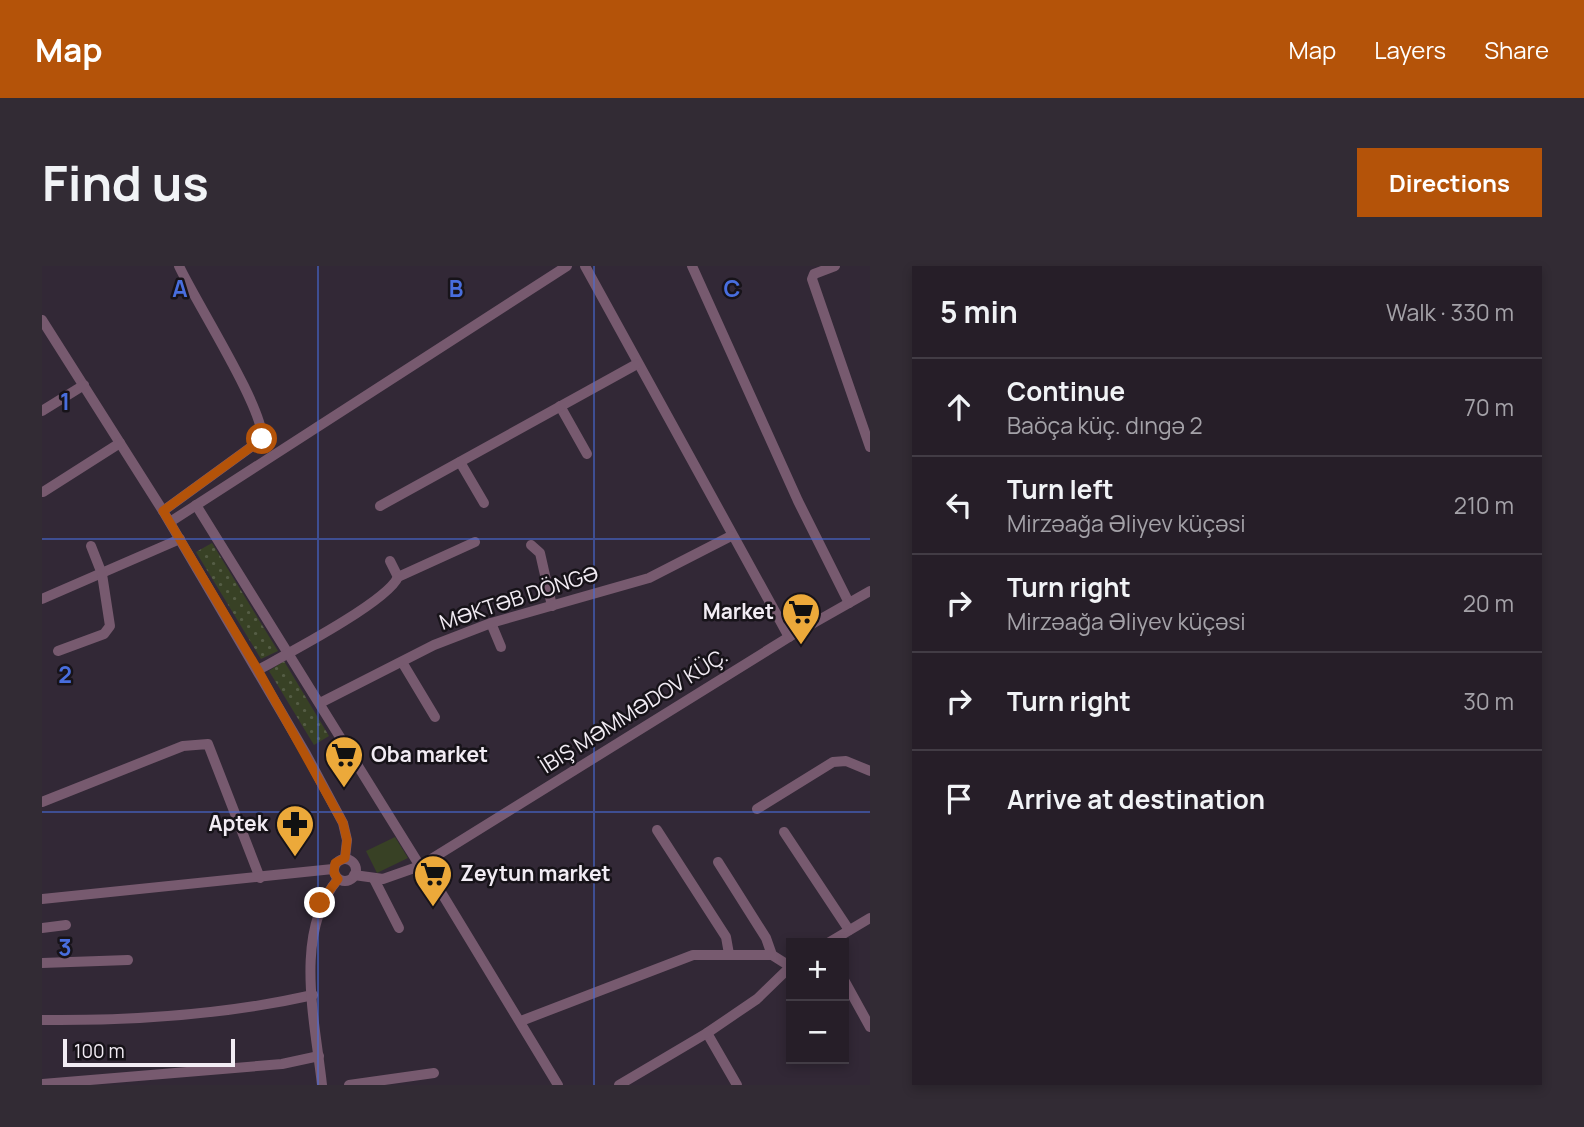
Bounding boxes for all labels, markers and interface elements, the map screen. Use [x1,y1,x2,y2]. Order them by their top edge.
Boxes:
text: Map [35,27,103,72]
text: Map [1289,33,1336,66]
text: Layers [1374,33,1446,66]
text: Share [1484,33,1549,66]
button: Directions [1357,148,1542,217]
text: Find us [42,149,209,216]
text: A [172,272,188,304]
text: B [449,272,463,304]
text: C [724,272,741,304]
text: 5 min [940,291,1018,332]
text: Walk · 330 m [1386,296,1514,328]
text: Continue [1007,373,1125,409]
text: 1 [60,385,70,417]
icon: ahead [940,388,978,426]
text: 70 m [1464,391,1514,423]
text: Baöça küç. dıngə 2 [1007,409,1203,441]
route start [246,423,277,454]
text: Turn left [1007,471,1114,507]
icon: left [940,486,978,524]
text: 210 m [1454,489,1514,521]
text: Mirzəağa Əliyev küçəsi [1007,507,1246,539]
street label: MƏKTƏB DÖNGƏ [436,558,602,636]
text: Turn right [1007,569,1131,605]
icon: right [940,584,978,622]
text: 20 m [1463,587,1514,619]
supermarket icon: Market [780,591,822,646]
place label: Market [703,597,774,625]
text: Mirzəağa Əliyev küçəsi [1007,605,1246,637]
street label: İBIŞ MƏMMƏDOV KÜÇ. [534,641,733,779]
text: 2 [58,658,72,690]
icon: right [940,682,978,720]
text: Turn right [1007,683,1131,719]
text: 30 m [1463,685,1514,717]
supermarket icon: Oba market [323,734,365,789]
place label: Oba market [371,740,488,768]
icon: arrive [940,780,978,818]
text: Arrive at destination [1007,781,1265,817]
pharmacy icon: Aptek [274,803,316,858]
place label: Aptek [209,809,269,837]
supermarket icon: Zeytun market [412,853,454,908]
place label: Zeytun market [460,859,611,887]
route end [304,887,335,918]
text: 3 [58,931,72,963]
map controls [786,938,849,1064]
button: + [786,938,849,1001]
button: − [786,1001,849,1064]
scale bar [63,1036,234,1068]
text: 100 m [74,1038,125,1064]

